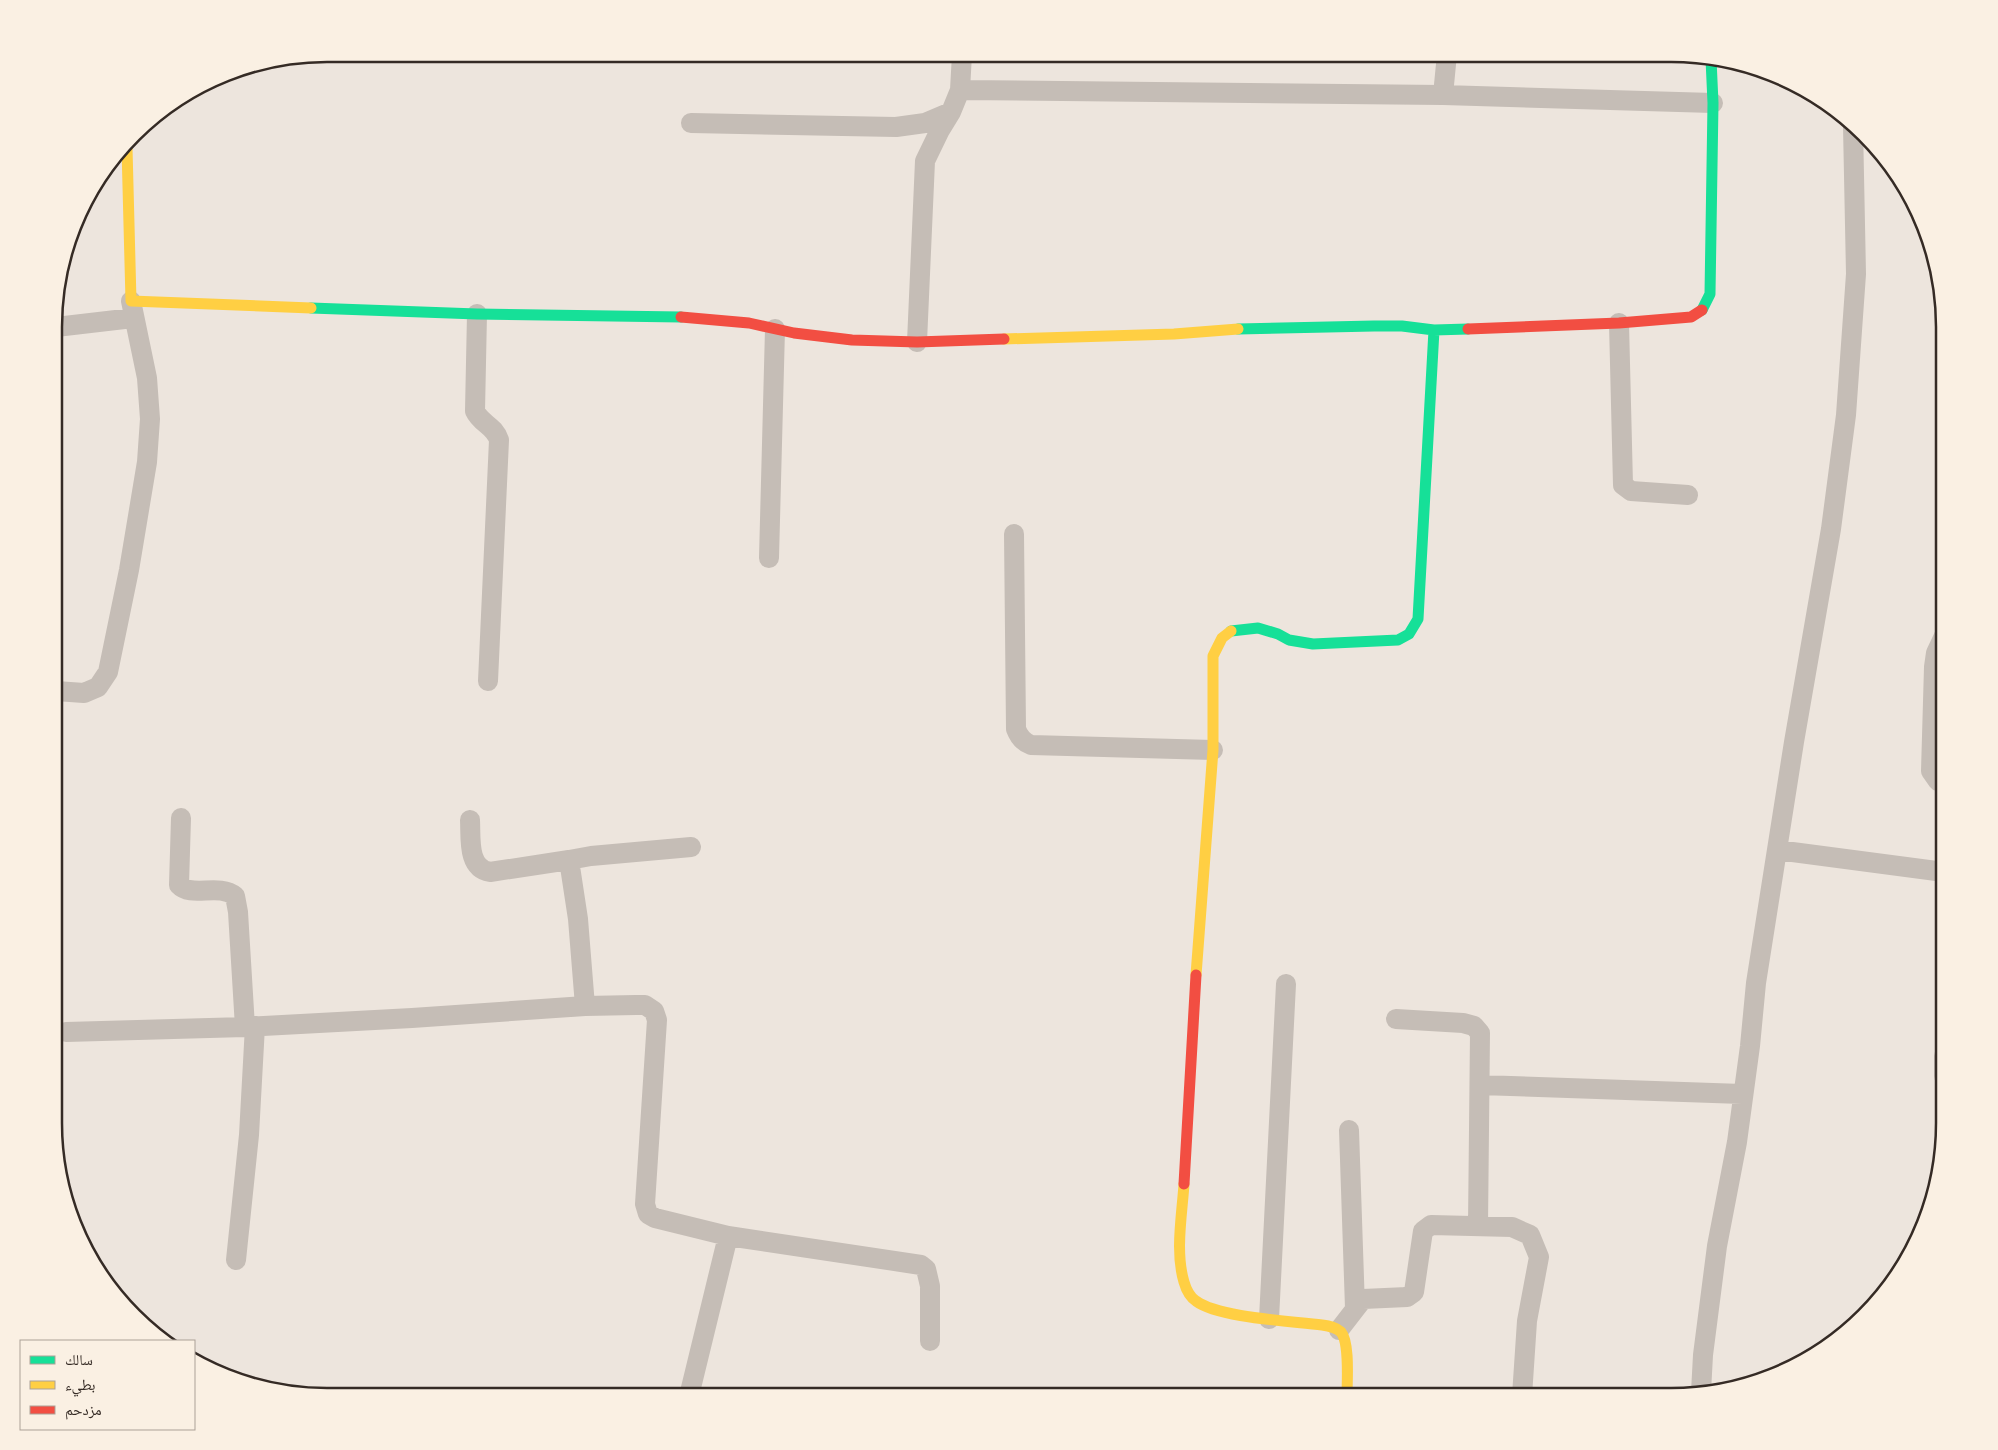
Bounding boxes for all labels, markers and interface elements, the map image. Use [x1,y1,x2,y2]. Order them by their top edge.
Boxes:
legend [20,1340,195,1430]
text: سالك [65,1351,93,1369]
text: بطيء [65,1376,95,1397]
text: مزدحم [65,1401,102,1420]

